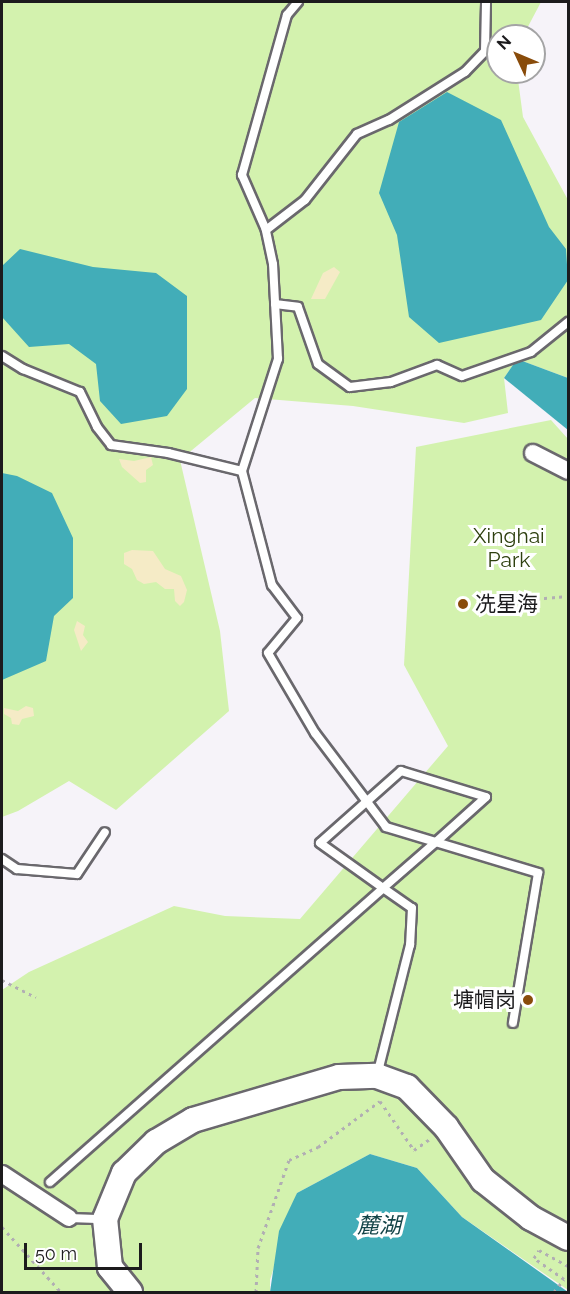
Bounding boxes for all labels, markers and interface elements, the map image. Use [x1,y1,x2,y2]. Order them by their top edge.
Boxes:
north arrow [486,24,546,84]
text: N [493,32,515,54]
park label: Xinghai Park [473,523,545,573]
place label: 冼星海 [475,591,538,617]
marker: 冼星海 [456,597,470,611]
place label: 塘帽岗 [453,987,516,1013]
marker: 塘帽岗 [521,993,535,1007]
water label: 麓湖 [357,1213,401,1239]
scale bar [27,1231,146,1269]
text: 50 m [35,1243,77,1264]

